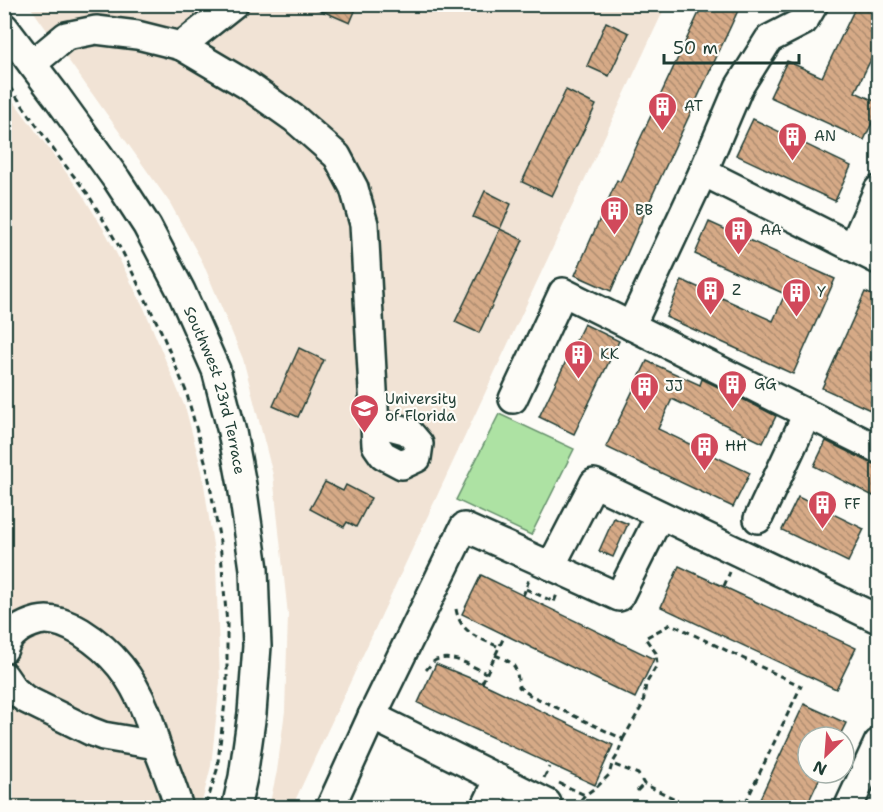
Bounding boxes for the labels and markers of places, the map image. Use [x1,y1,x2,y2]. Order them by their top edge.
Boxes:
building icon: AT [647,90,679,132]
place label: AT [684,96,703,116]
building icon: AN [777,120,809,162]
place label: AN [814,126,836,146]
building icon: BB [598,194,630,236]
place label: BB [635,200,653,220]
building icon: AA [723,214,755,256]
place label: AA [760,220,782,240]
building icon: Z [695,274,727,316]
building icon: Y [780,276,812,318]
place label: Z [732,280,741,300]
place label: Y [817,282,826,302]
building icon: KK [563,338,595,380]
place label: KK [600,344,620,364]
building icon: GG [717,368,749,410]
building icon: JJ [628,370,660,412]
place label: GG [754,374,777,394]
place label: JJ [665,376,683,396]
place label: University of Florida [385,389,457,426]
school or university icon: University of Florida [348,392,380,434]
building icon: HH [688,430,720,472]
place label: HH [725,436,747,456]
building icon: FF [807,488,839,530]
place label: FF [844,494,861,514]

